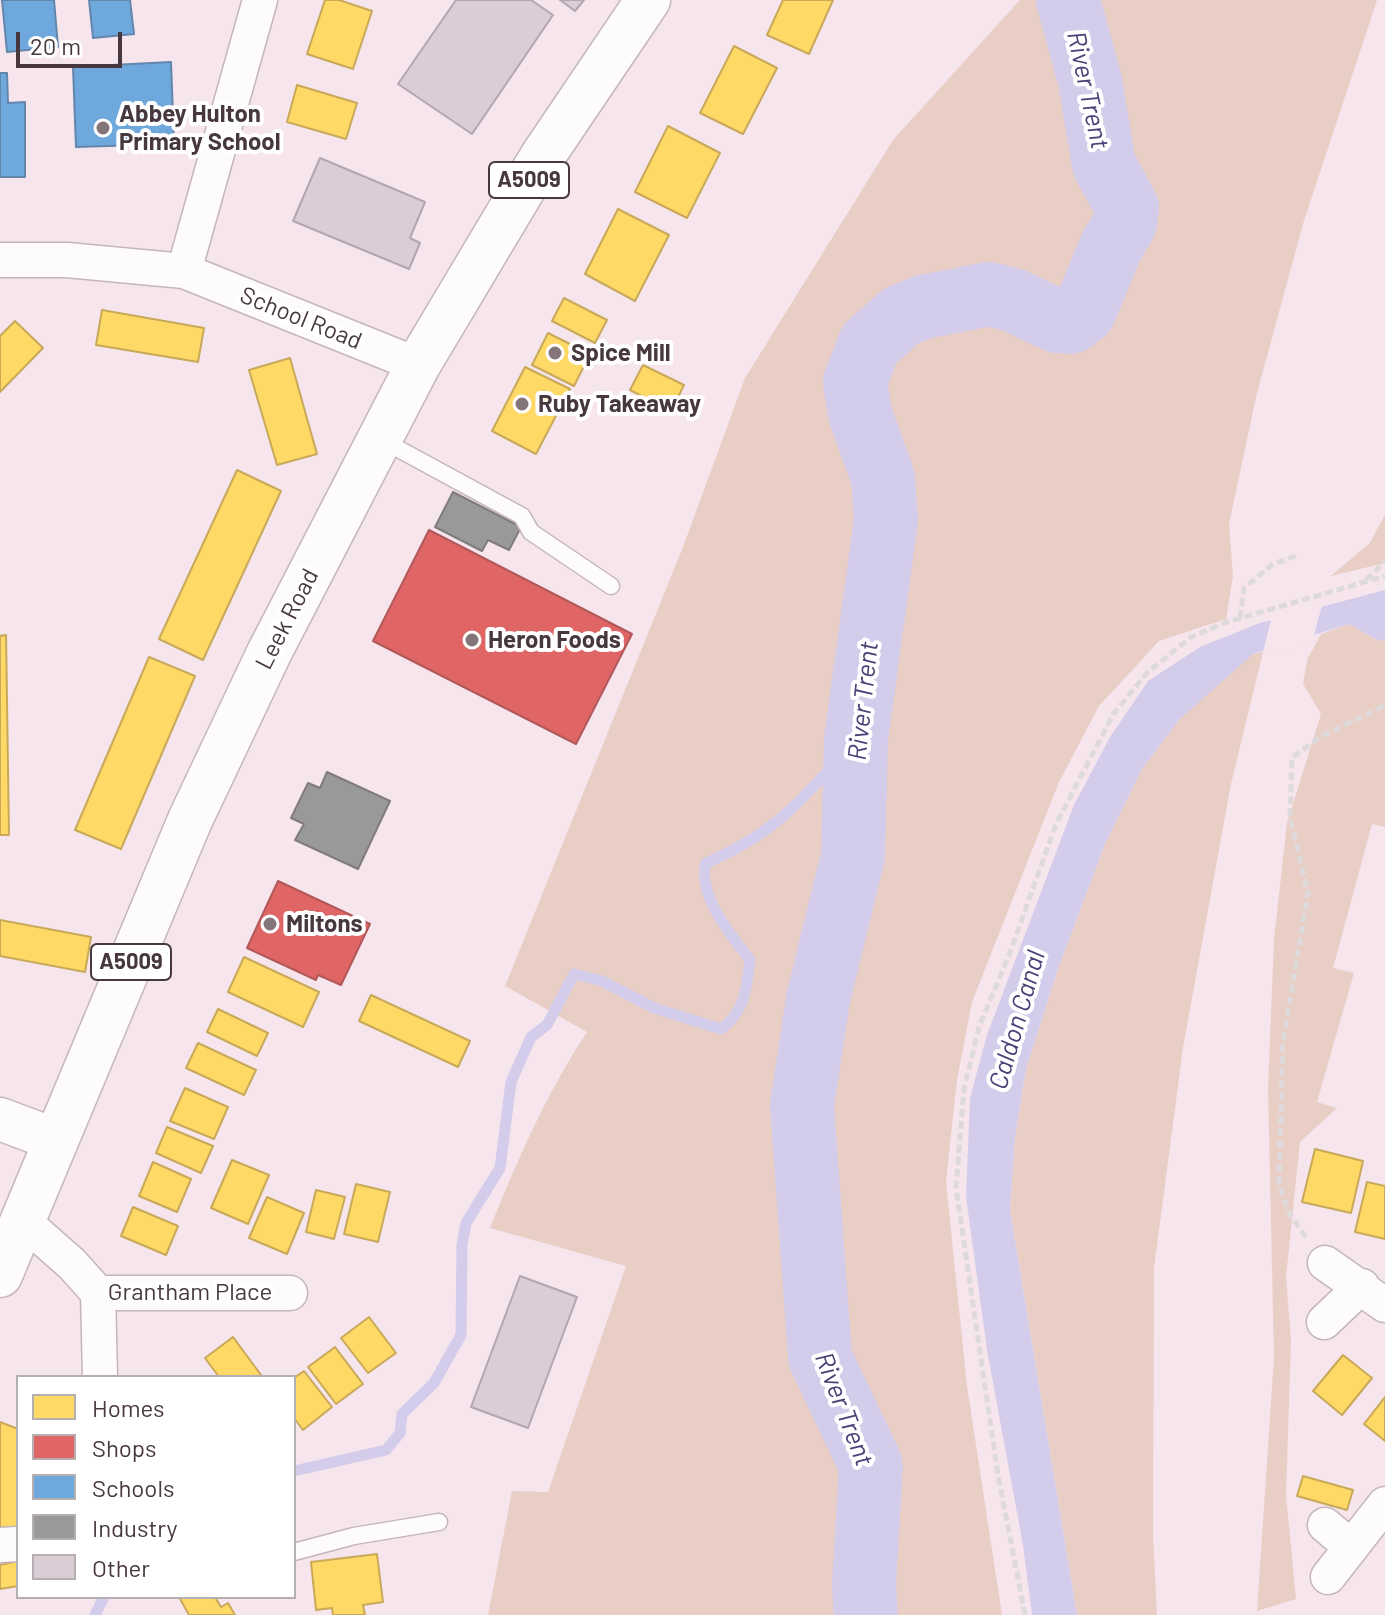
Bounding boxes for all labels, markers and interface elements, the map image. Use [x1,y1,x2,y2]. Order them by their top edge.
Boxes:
scale bar [20,16,126,66]
water label: River Trent [1060,28,1116,152]
text: 20 m [30,31,81,60]
place label: Abbey Hulton Primary School [119,100,281,156]
marker: Abbey Hulton Primary School [94,119,112,137]
road number: A5009 [489,162,569,198]
street label: School Road [236,281,366,355]
place label: Spice Mill [571,339,671,367]
marker: Spice Mill [546,344,564,362]
place label: Ruby Takeaway [538,390,701,418]
marker: Ruby Takeaway [513,395,531,413]
street label: Leek Road [249,564,325,674]
place label: Heron Foods [488,626,621,654]
marker: Heron Foods [463,631,481,649]
water label: River Trent [841,640,885,762]
place label: Miltons [286,910,363,938]
marker: Miltons [261,915,279,933]
road number: A5009 [91,944,171,980]
water label: Caldon Canal [982,947,1052,1093]
street label: Grantham Place [108,1278,272,1306]
water label: River Trent [808,1348,880,1470]
legend [16,1375,296,1599]
text: Homes [92,1393,165,1422]
text: Shops [92,1433,157,1462]
text: Schools [92,1473,175,1502]
text: Industry [92,1513,178,1542]
text: Other [92,1553,150,1582]

